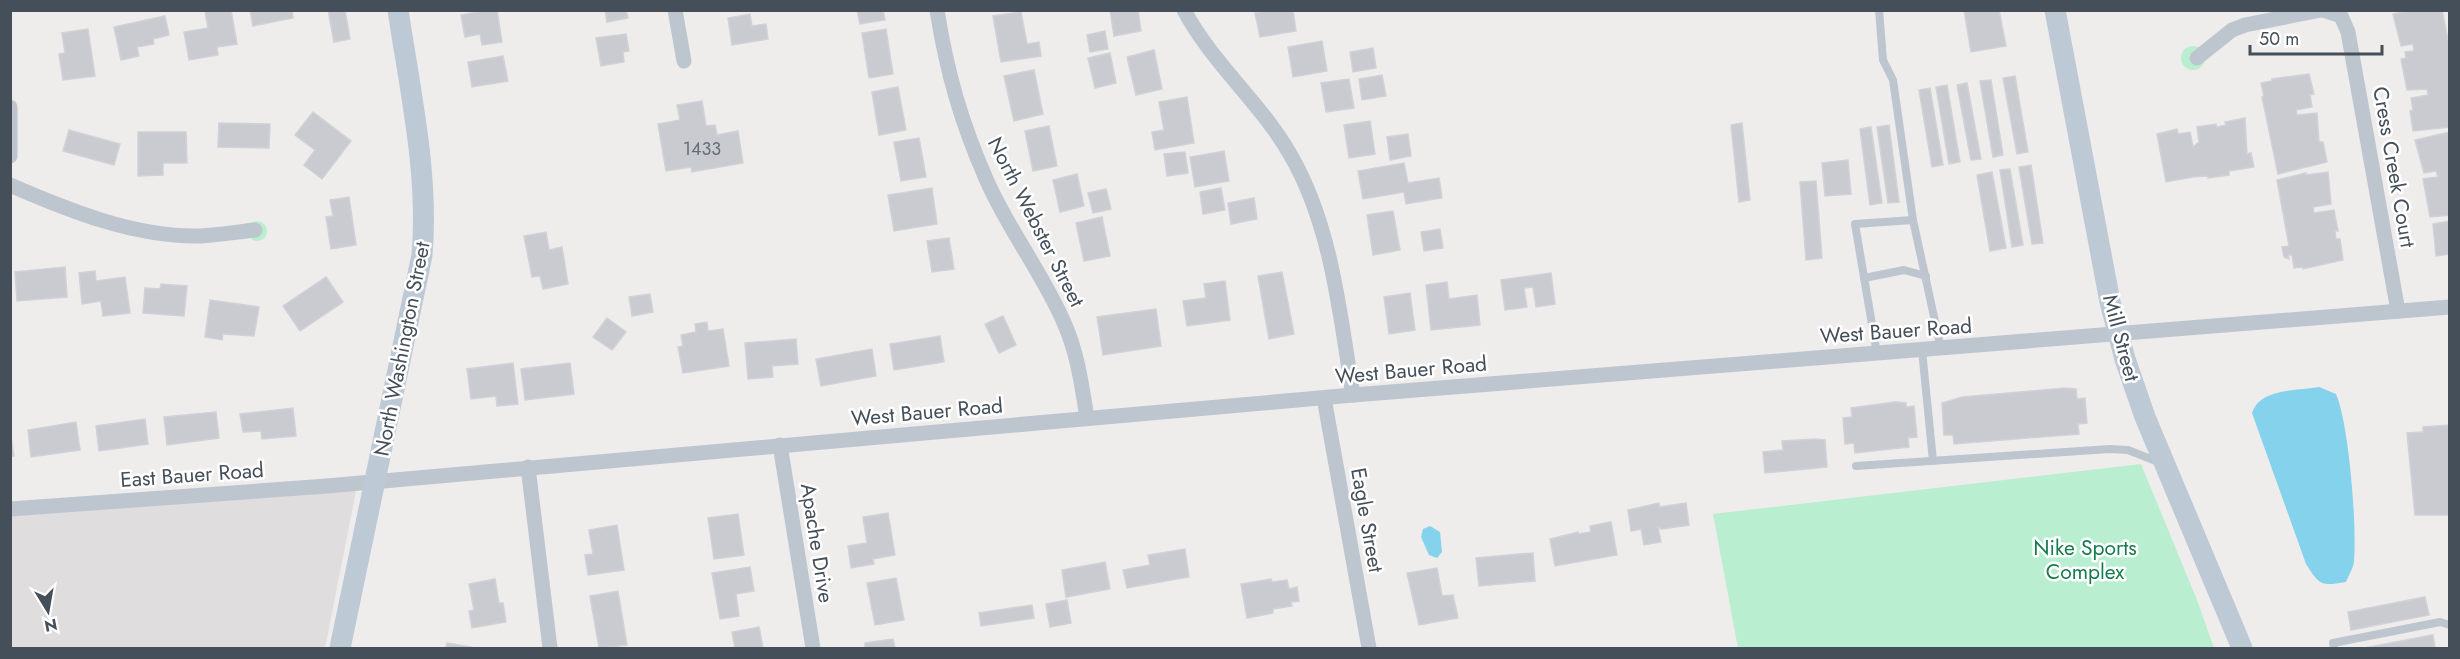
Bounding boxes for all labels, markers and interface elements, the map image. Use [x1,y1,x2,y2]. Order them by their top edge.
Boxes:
scale bar [2250,18,2382,56]
text: 50 m [2259,26,2299,52]
street label: Cress Creek Court [2365,84,2423,250]
street label: North Webster Street [980,132,1092,312]
house number: 1433 [683,136,721,162]
street label: North Washington Street [366,239,438,459]
street label: Mill Street [2095,291,2147,385]
street label: West Bauer Road [1819,311,1973,351]
street label: West Bauer Road [1334,348,1488,392]
street label: West Bauer Road [850,390,1004,434]
street label: East Bauer Road [119,455,265,495]
street label: Eagle Street [1343,465,1391,575]
street label: Apache Drive [793,481,841,605]
park label: Nike Sports Complex [2033,533,2137,587]
north arrow [18,581,78,641]
text: N [42,613,59,638]

